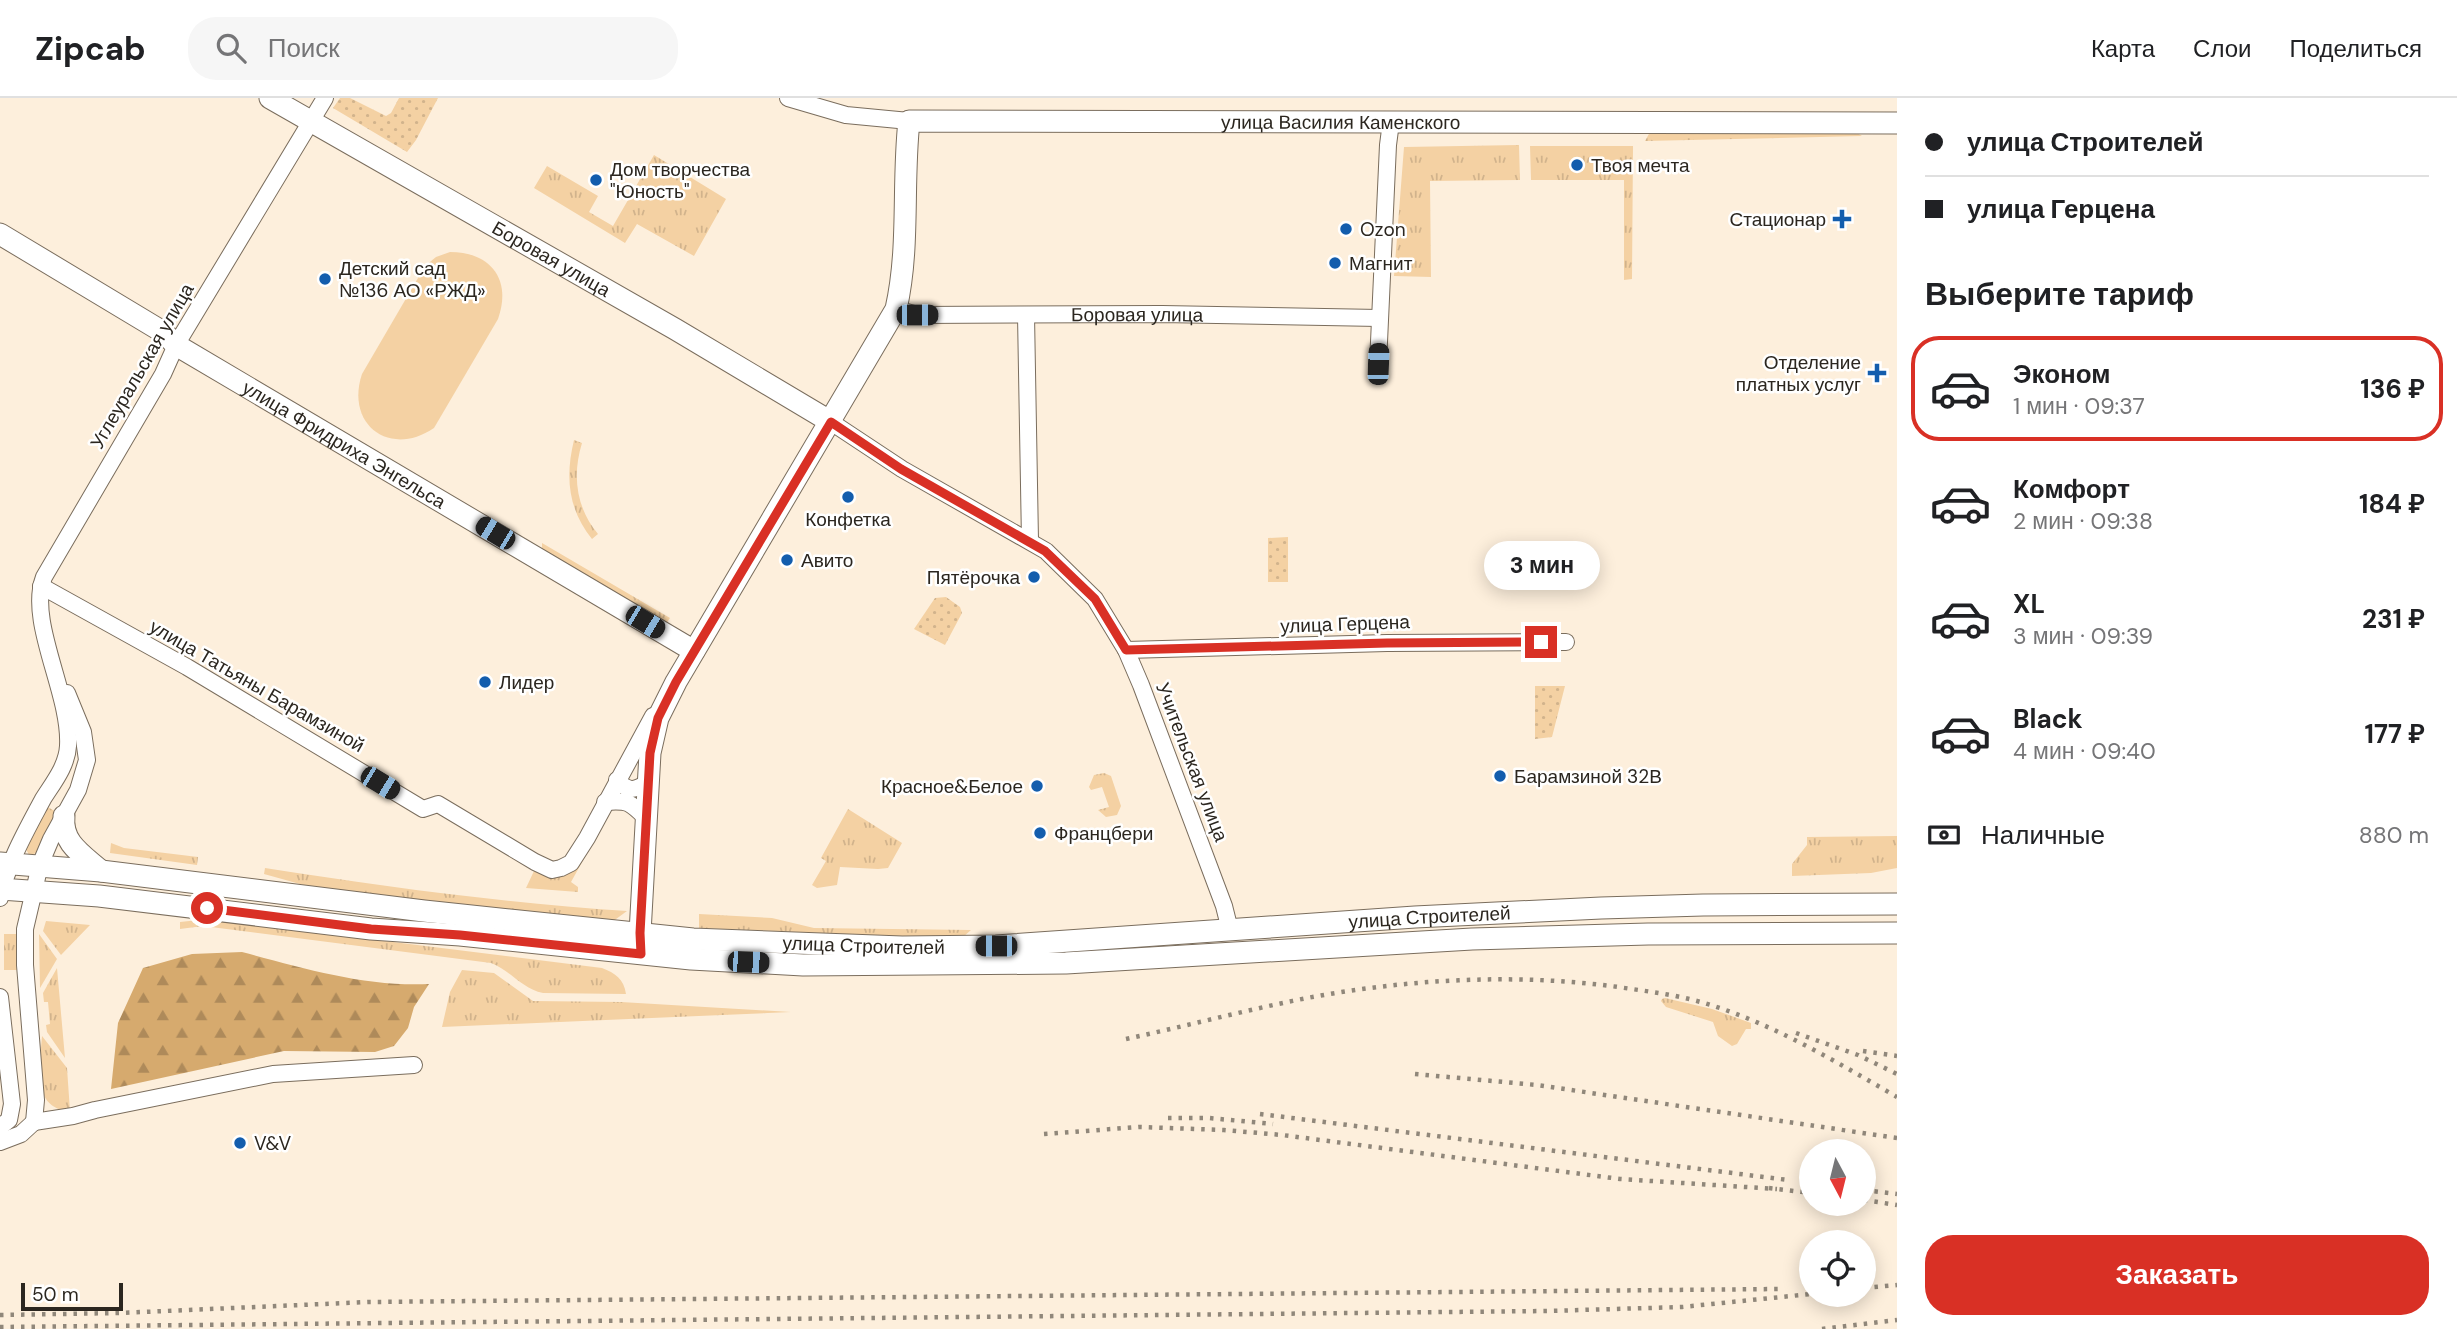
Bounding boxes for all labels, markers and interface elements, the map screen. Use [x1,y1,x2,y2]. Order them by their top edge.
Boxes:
search box [188,17,678,80]
text: Zipcab [35,27,146,70]
icon: search [212,29,250,67]
text: Поиск [268,31,340,65]
text: Карта [2091,33,2155,64]
text: Слои [2193,33,2251,64]
text: Поделиться [2289,33,2422,64]
street label: улица Василия Каменского [1221,109,1460,135]
text: улица Строителей [1967,125,2204,159]
place label: Твоя мечта [1591,153,1690,178]
place label: Дом творчества "Юность" [610,157,751,204]
marker: Твоя мечта [1569,157,1585,173]
marker: Дом творчества "Юность" [588,172,604,188]
text: улица Герцена [1967,192,2155,226]
place label: Стационар [1730,207,1826,232]
marker: Стационар [1832,209,1852,229]
street label: Боровая улица [488,215,615,302]
place label: Ozon [1360,217,1406,242]
marker: Ozon [1338,221,1354,237]
place label: Магнит [1349,251,1413,276]
marker: Магнит [1327,255,1343,271]
place label: Детский сад №136 АО «РЖД» [339,256,486,303]
marker: Детский сад №136 АО «РЖД» [317,271,333,287]
text: Выберите тариф [1925,273,2194,315]
street label: Углеуральская улица [84,278,200,453]
street label: Боровая улица [1071,301,1204,327]
car [897,305,939,326]
car [1367,343,1390,385]
place label: Отделение платных услуг [1736,350,1861,397]
icon: car [1929,357,1992,420]
text: Эконом [2013,357,2111,391]
marker: Отделение платных услуг [1867,363,1887,383]
text: 136 ₽ [2360,372,2425,406]
street label: улица Фридриха Энгельса [238,375,451,514]
text: 1 мин · 09:37 [2013,391,2145,421]
icon: car [1929,472,1992,535]
text: Комфорт [2013,472,2130,506]
text: 184 ₽ [2359,487,2425,521]
marker: Конфетка [840,489,856,505]
text: 2 мин · 09:38 [2013,506,2153,536]
place label: Конфетка [805,507,891,532]
car [472,513,519,553]
callout: 3 мин [1483,540,1599,589]
place label: Авито [801,548,853,573]
text: 3 мин [1510,550,1574,580]
marker: Авито [779,552,795,568]
place label: Пятёрочка [927,565,1020,590]
marker: Пятёрочка [1026,569,1042,585]
icon: car [1929,587,1992,650]
text: XL [2013,587,2045,621]
car [622,602,669,642]
text: 231 ₽ [2362,602,2425,636]
street label: улица Герцена [1280,609,1411,639]
street label: улица Татьяны Барамзиной [145,614,369,758]
text: 3 мин · 09:39 [2013,621,2153,651]
route end [1525,626,1557,658]
place label: Лидер [499,670,554,695]
marker: Лидер [477,674,493,690]
street label: Учительская улица [1150,679,1234,845]
icon: car [1929,702,1992,765]
text: Black [2013,702,2083,736]
text: 177 ₽ [2364,717,2425,751]
text: 4 мин · 09:40 [2013,736,2156,766]
car [357,763,404,803]
place label: Барамзиной 32В [1514,764,1662,789]
marker: Барамзиной 32В [1492,768,1508,784]
place label: Красное&Белое [881,774,1023,799]
marker: Красное&Белое [1029,778,1045,794]
icon: cash [1925,816,1963,854]
text: Наличные [1981,818,2105,852]
text: 880 m [2359,820,2429,850]
place label: Францбери [1054,821,1153,846]
marker: Францбери [1032,825,1048,841]
route start [191,892,223,924]
street label: улица Строителей [1348,900,1511,934]
street label: улица Строителей [782,930,945,960]
car [976,936,1018,957]
car [727,951,770,973]
place label: V&V [254,1131,292,1156]
marker: V&V [232,1135,248,1151]
north arrow [1799,1139,1876,1216]
map controls [1799,1139,1876,1307]
button: locate [1799,1230,1876,1307]
button: Заказать [1925,1235,2429,1315]
scale bar [21,1280,122,1312]
text: 50 m [32,1282,79,1307]

